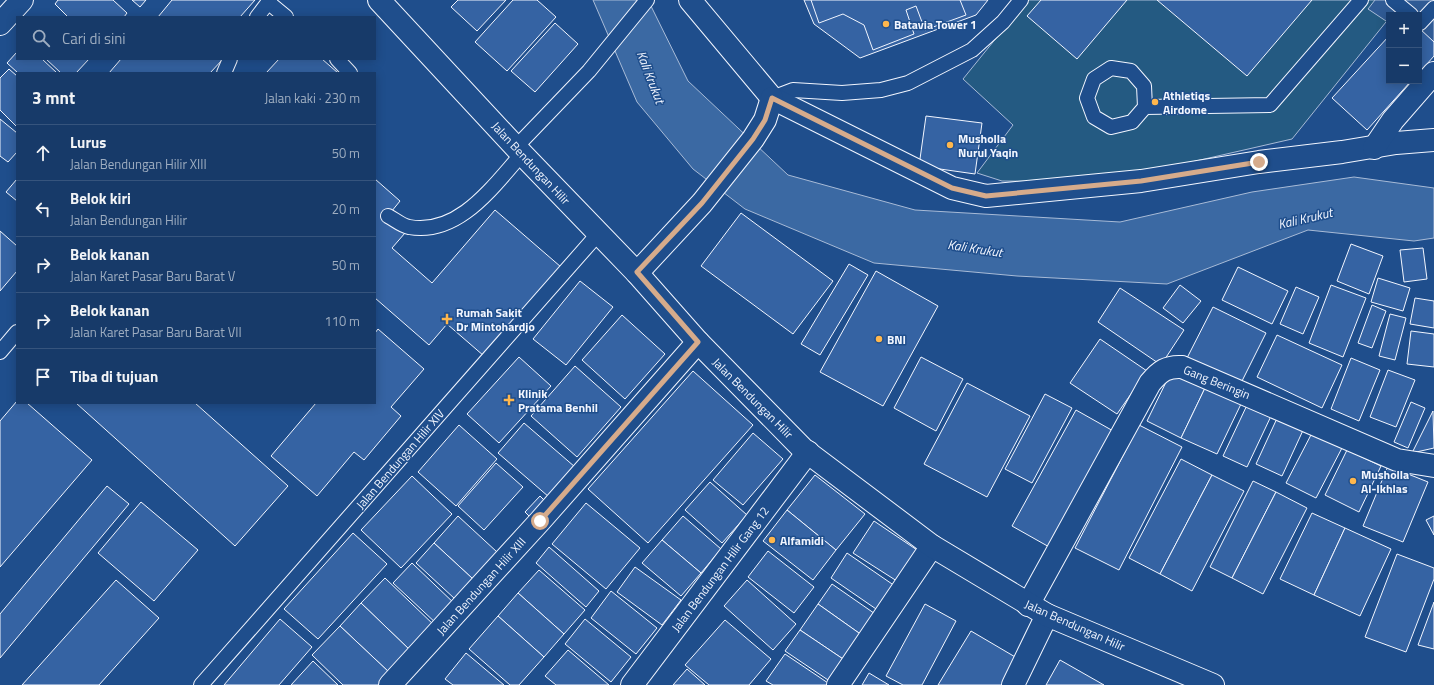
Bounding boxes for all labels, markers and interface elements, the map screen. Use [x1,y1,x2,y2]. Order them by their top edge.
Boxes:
map controls [1386,12,1422,84]
button: + [1386,12,1422,48]
place label: Batavia Tower 1 [894,15,977,34]
search box [16,16,376,60]
marker: Batavia Tower 1 [881,19,891,29]
icon: search [30,27,52,49]
text: Cari di sini [62,27,126,50]
water label: Kali Krukut [632,48,671,108]
button: − [1386,48,1422,84]
text: 3 mnt [32,85,75,111]
place label: Athletiqs Airdome [1163,86,1210,119]
text: Jalan kaki · 230 m [264,88,360,108]
marker: Athletiqs Airdome [1150,97,1160,107]
street label: Jalan Bendungan Hilir [487,117,575,209]
place label: Musholla Nurul Yaqin [958,129,1018,162]
text: Lurus [70,131,106,154]
marker: Musholla Nurul Yaqin [945,140,955,150]
icon: ahead [32,142,54,164]
text: 50 m [332,143,360,163]
route end [1250,153,1268,171]
text: Jalan Bendungan Hilir XIII [70,154,207,174]
text: Belok kiri [70,187,131,210]
icon: left [32,198,54,220]
text: 20 m [332,199,360,219]
water label: Kali Krukut [1276,202,1336,234]
text: Jalan Bendungan Hilir [70,210,187,230]
water label: Kali Krukut [946,234,1006,262]
text: Belok kanan [70,243,150,266]
icon: right [32,254,54,276]
text: 50 m [332,255,360,275]
text: Jalan Karet Pasar Baru Barat V [70,266,235,286]
text: Belok kanan [70,299,150,322]
place label: Rumah Sakit Dr Mintohardjo [456,303,535,336]
icon: right [32,310,54,332]
text: 110 m [324,311,360,331]
marker: Rumah Sakit Dr Mintohardjo [441,313,453,325]
text: Jalan Karet Pasar Baru Barat VII [70,322,242,342]
place label: BNI [887,330,906,349]
marker: BNI [874,334,884,344]
street label: Jalan Bendungan Hilir [708,353,798,443]
street label: Gang Beringin [1181,360,1253,404]
text: Tiba di tujuan [70,365,158,388]
icon: arrive [32,366,54,388]
place label: Klinik Pratama Benhil [518,384,598,417]
marker: Klinik Pratama Benhil [503,394,515,406]
street label: Jalan Bendungan Hilir XIV [351,405,449,513]
place label: Musholla Al-Ikhlas [1361,465,1409,498]
marker: Musholla Al-Ikhlas [1348,476,1358,486]
street label: Jalan Bendungan Hilir Gang 12 [666,502,774,636]
route start [531,512,549,530]
place label: Alfamidi [780,531,824,550]
street label: Jalan Bendungan Hilir XIII [432,533,530,639]
marker: Alfamidi [767,535,777,545]
street label: Jalan Bendungan Hilir [1022,594,1128,656]

